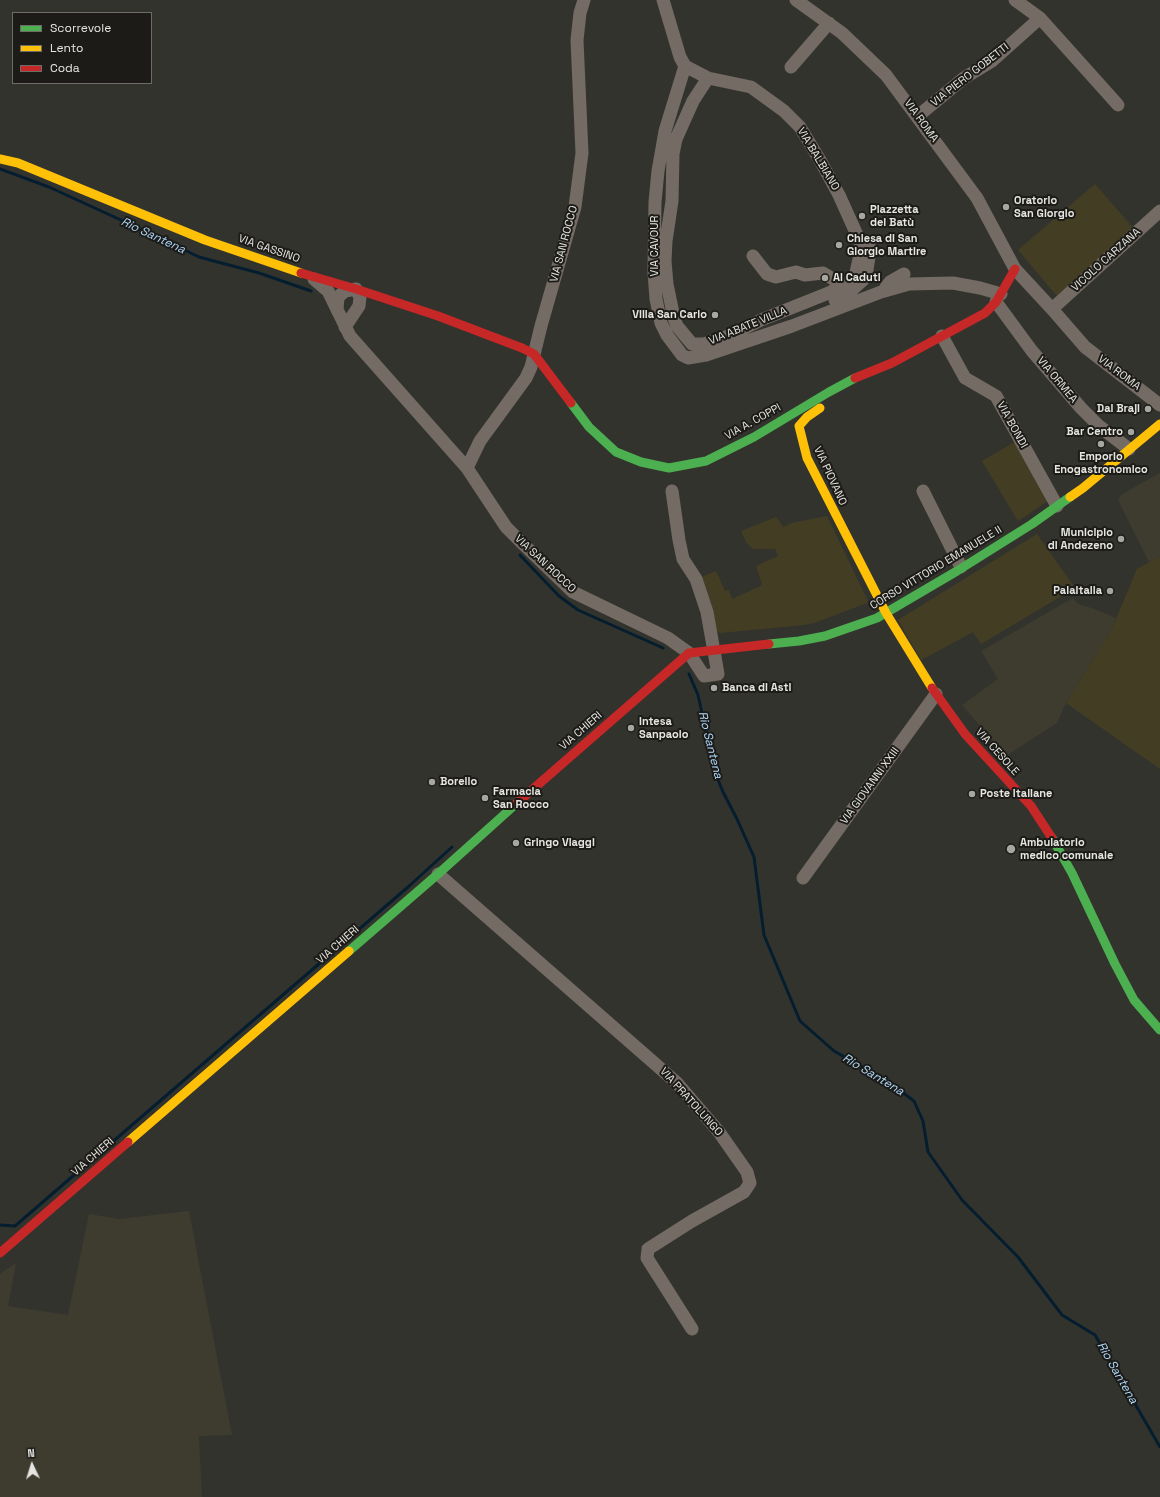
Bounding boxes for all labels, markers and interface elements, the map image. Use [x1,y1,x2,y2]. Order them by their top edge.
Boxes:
legend [12,12,152,84]
text: Scorrevole [50,20,111,36]
text: Lento [50,40,84,56]
street label: VIA PIERO GOBETTI [928,40,1012,110]
text: Coda [50,60,80,76]
street label: VIA ROMA [901,97,941,145]
street label: VIA BALBIANO [794,125,842,193]
place label: Oratorio San Giorgio [1014,194,1074,220]
marker: Oratorio San Giorgio [1001,202,1011,212]
place label: Piazzetta dei Batù [870,203,919,229]
street label: VIA SAN ROCCO [547,204,581,284]
marker: Piazzetta dei Batù [857,211,867,221]
water label: Rio Santena [119,215,187,257]
street label: VIA CAVOUR [648,216,662,276]
street label: VICOLO CARZANA [1069,226,1143,294]
street label: VIA GASSINO [236,232,302,266]
place label: Chiesa di San Giorgio Martire [847,232,926,258]
marker: Chiesa di San Giorgio Martire [834,240,844,250]
place label: Ai Caduti [833,271,881,285]
marker: Ai Caduti [820,273,830,283]
street label: VIA ABATE VILLA [707,304,789,348]
place label: Villa San Carlo [632,308,707,322]
marker: Villa San Carlo [710,310,720,320]
street label: VIA ROMA [1095,353,1143,393]
street label: VIA ORMEA [1034,354,1080,406]
street label: VIA BONDI [994,399,1030,451]
street label: VIA A. COPPI [723,401,783,443]
place label: Dai Braji [1097,402,1140,416]
marker: Dai Braji [1143,404,1153,414]
place label: Bar Centro [1066,425,1123,439]
marker: Bar Centro [1126,427,1136,437]
marker: Emporio Enogastronomico [1096,439,1106,449]
street label: VIA PIOVANO [811,444,849,508]
place label: Emporio Enogastronomico [1054,450,1148,476]
street label: CORSO VITTORIO EMANUELE II [868,523,1004,613]
place label: Municipio di Andezeno [1048,526,1113,552]
street label: VIA SAN ROCCO [512,532,578,596]
marker: Municipio di Andezeno [1116,534,1126,544]
place label: PalaItalia [1053,584,1102,598]
marker: PalaItalia [1105,586,1115,596]
place label: Banca di Asti [722,681,791,695]
marker: Banca di Asti [709,683,719,693]
street label: VIA CHIERI [557,709,605,753]
water label: Rio Santena [695,710,725,780]
place label: Intesa Sanpaolo [639,715,688,741]
marker: Intesa Sanpaolo [626,723,636,733]
street label: VIA CESOLE [972,726,1022,778]
street label: VIA GIOVANNI XXIII [838,745,902,827]
place label: Borello [440,775,477,789]
marker: Borello [427,777,437,787]
place label: Farmacia San Rocco [493,785,549,811]
place label: Poste Italiane [980,787,1052,801]
marker: Poste Italiane [967,789,977,799]
marker: Farmacia San Rocco [480,793,490,803]
place label: Gringo Viaggi [524,836,595,850]
place label: Ambulatorio medico comunale [1020,836,1113,862]
marker: Gringo Viaggi [511,838,521,848]
marker: Ambulatorio medico comunale [1005,843,1017,855]
street label: VIA CHIERI [314,923,362,967]
water label: Rio Santena [840,1051,906,1099]
street label: VIA PRATOLUNGO [657,1065,725,1139]
street label: VIA CHIERI [69,1135,117,1179]
water label: Rio Santena [1093,1339,1141,1407]
north arrow [12,1445,52,1485]
text: N [27,1446,35,1460]

